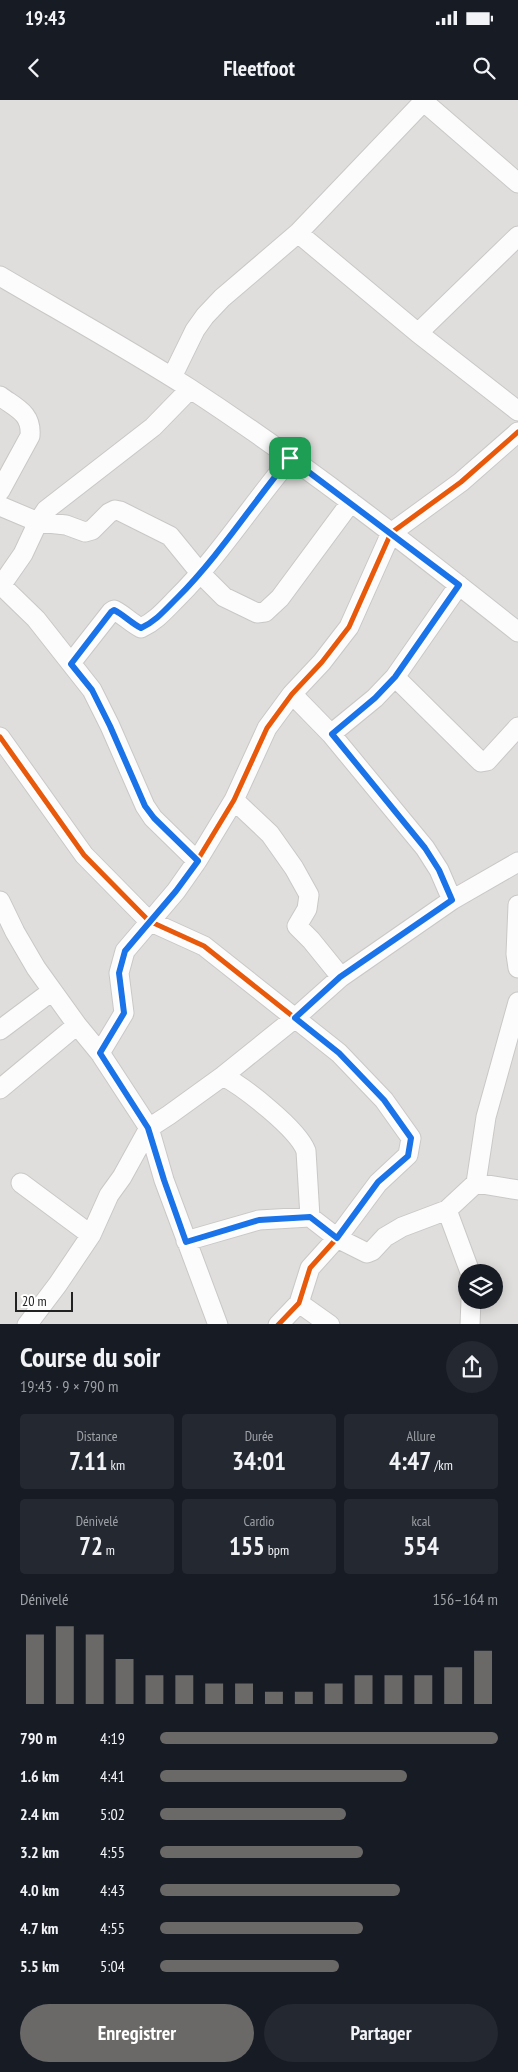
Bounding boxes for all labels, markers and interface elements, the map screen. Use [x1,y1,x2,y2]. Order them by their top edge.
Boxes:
text: 19:43 [25,6,66,30]
icon: back [20,54,48,82]
text: Fleetfoot [223,54,295,82]
icon: search [470,54,498,82]
pin [269,437,311,479]
icon: arrive [276,444,304,472]
map controls [458,1264,503,1309]
button: layers [458,1264,503,1309]
scale bar [15,1290,72,1313]
text: 20 m [22,1292,47,1310]
text: Course du soir [20,1338,160,1375]
button: share [446,1341,498,1393]
text: 19:43 · 9 × 790 m [20,1376,118,1396]
text: Distance [76,1427,118,1445]
text: Durée [245,1427,273,1445]
text: Allure [407,1427,435,1445]
text: 7.11 [69,1445,108,1477]
text: 34:01 [232,1445,286,1477]
text: 4:47 [389,1445,431,1477]
text: km [108,1456,125,1474]
text: /km [431,1456,453,1474]
text: Dénivelé [76,1512,118,1530]
text: Cardio [244,1512,274,1530]
text: kcal [411,1512,431,1530]
text: 72 [79,1530,103,1562]
text: 155 [229,1530,265,1562]
text: 554 [403,1530,439,1562]
text: m [103,1541,115,1559]
text: bpm [265,1541,289,1559]
text: Dénivelé [20,1589,69,1609]
text: 156–164 m [433,1589,498,1609]
text: 790 m [20,1728,57,1748]
text: 4:19 [100,1728,125,1748]
text: 1.6 km [20,1766,59,1786]
text: 4:41 [100,1766,125,1786]
text: 2.4 km [20,1804,59,1824]
text: 5:02 [100,1804,125,1824]
text: 3.2 km [20,1842,59,1862]
text: 4:55 [100,1842,125,1862]
text: 4.0 km [20,1880,59,1900]
text: 4:43 [100,1880,125,1900]
text: 4.7 km [20,1918,58,1938]
text: 4:55 [100,1918,125,1938]
text: 5.5 km [20,1956,59,1976]
text: 5:04 [100,1956,125,1976]
button: Enregistrer [20,2004,254,2062]
button: Partager [264,2004,498,2062]

